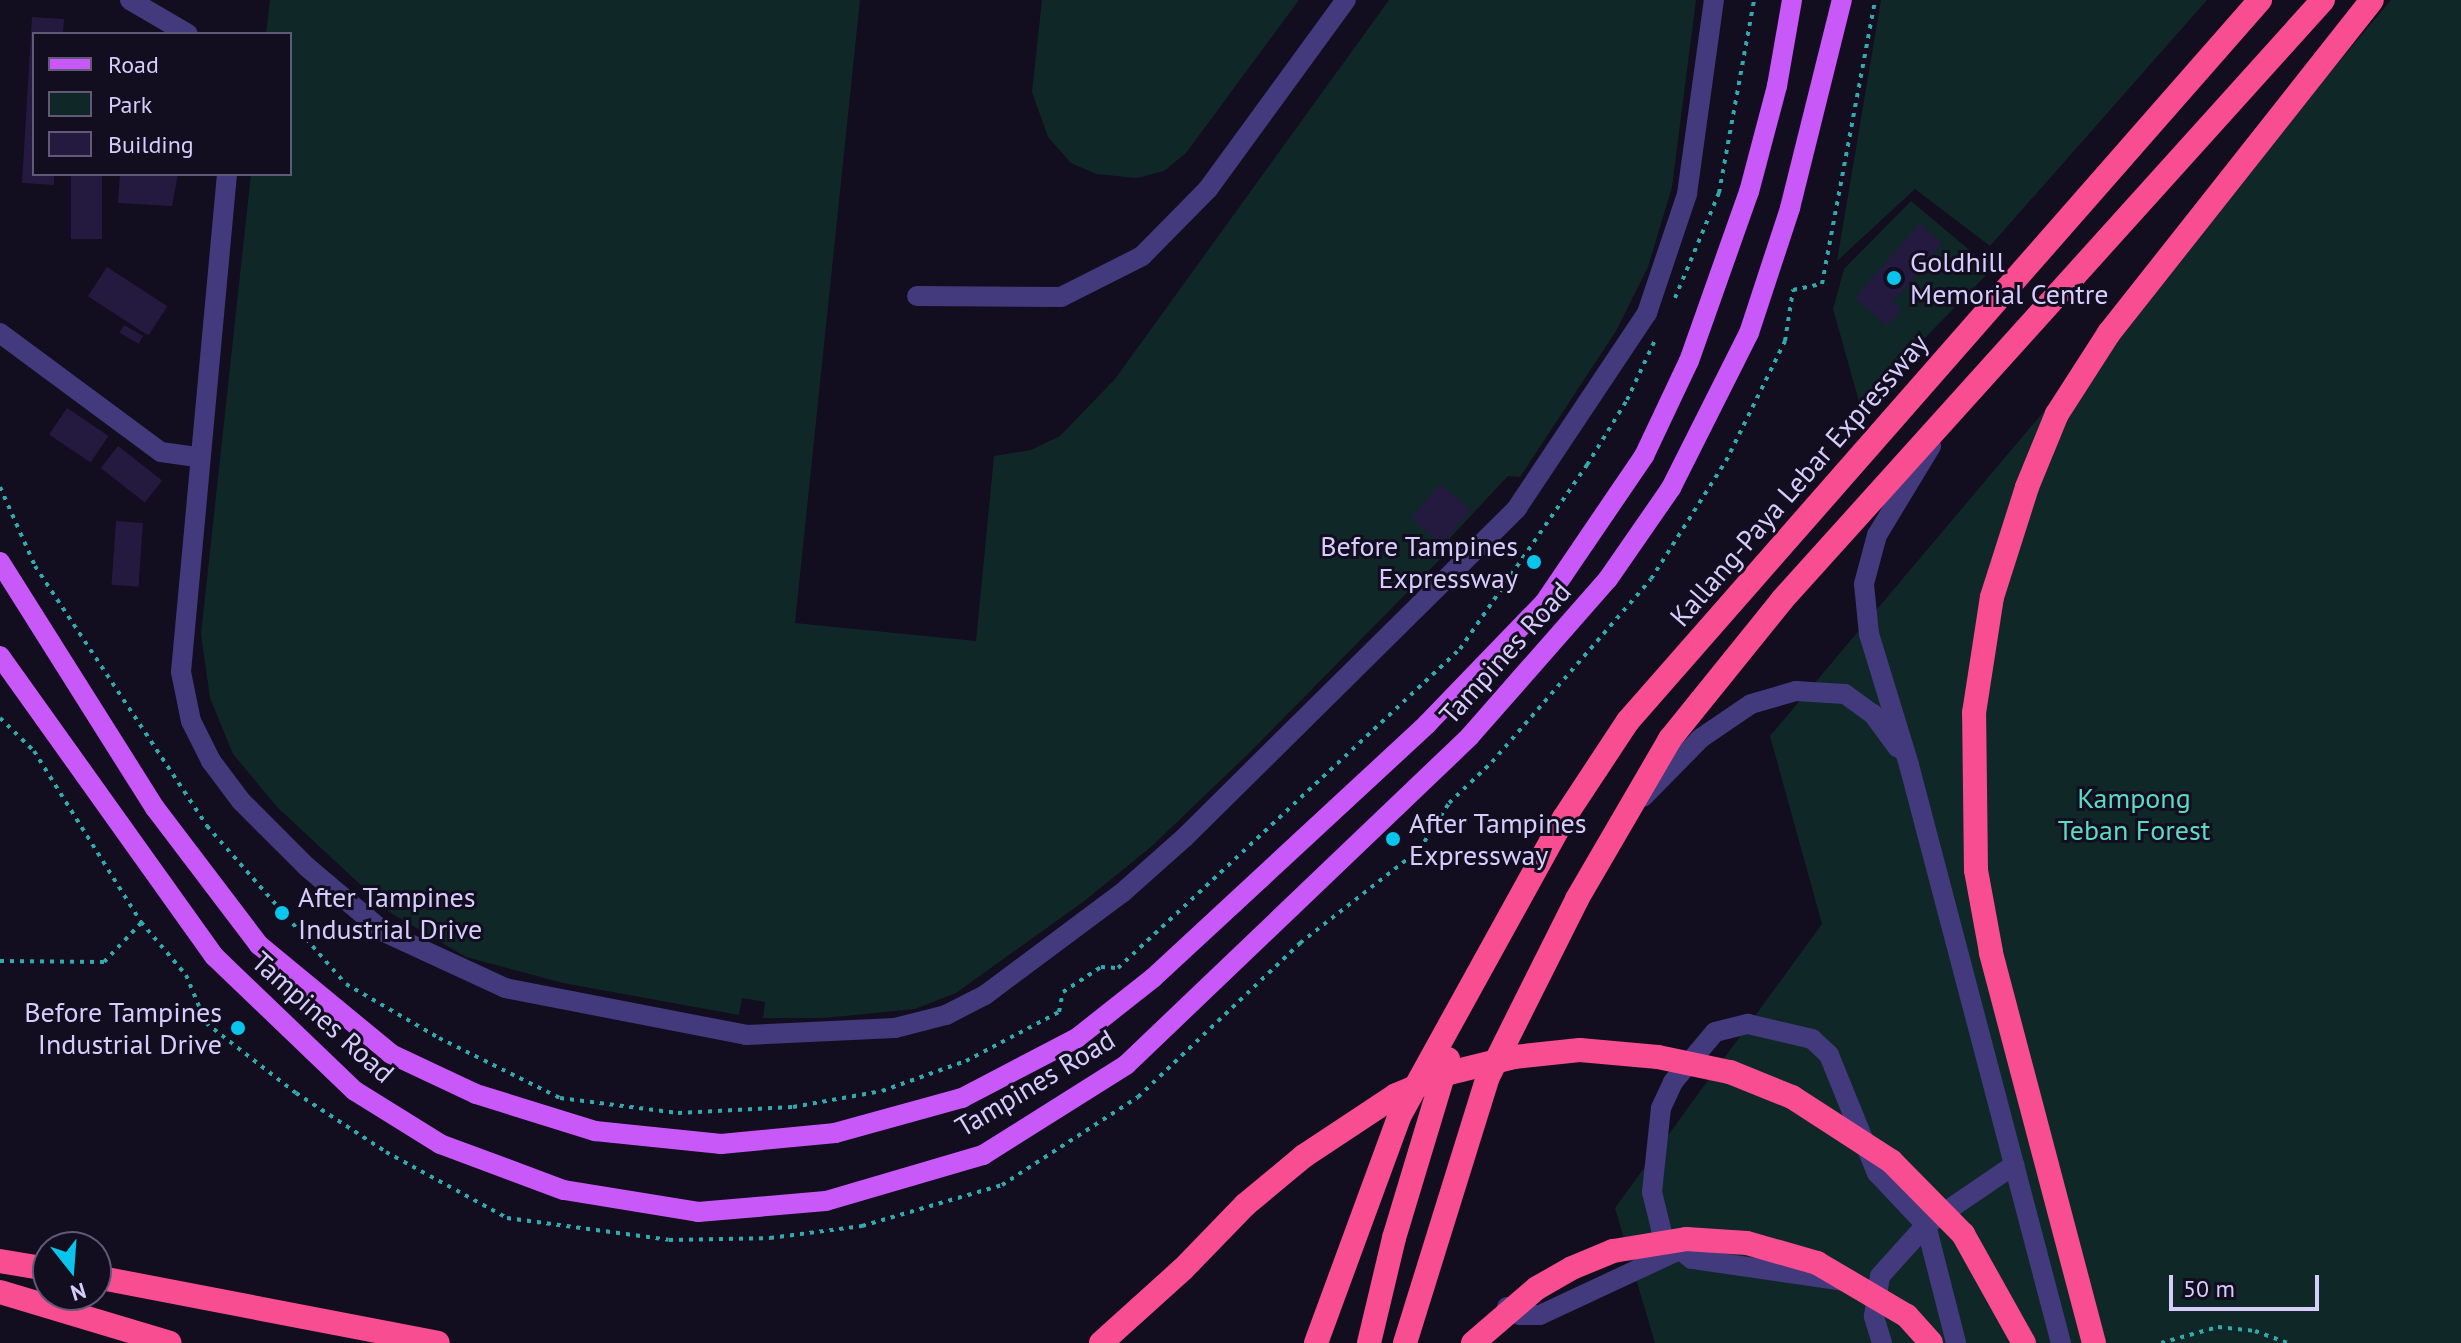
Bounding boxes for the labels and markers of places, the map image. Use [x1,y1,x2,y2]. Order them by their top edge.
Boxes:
place label: Goldhill Memorial Centre [1910,245,2108,311]
marker: Goldhill Memorial Centre [1885,269,1903,287]
place label: Before Tampines Expressway [1319,529,1518,595]
marker: Before Tampines Expressway [1525,553,1543,571]
place label: After Tampines Expressway [1409,806,1587,872]
marker: After Tampines Expressway [1384,830,1402,848]
place label: After Tampines Industrial Drive [298,880,482,946]
marker: After Tampines Industrial Drive [273,904,291,922]
place label: Before Tampines Industrial Drive [23,995,222,1061]
marker: Before Tampines Industrial Drive [229,1019,247,1037]

